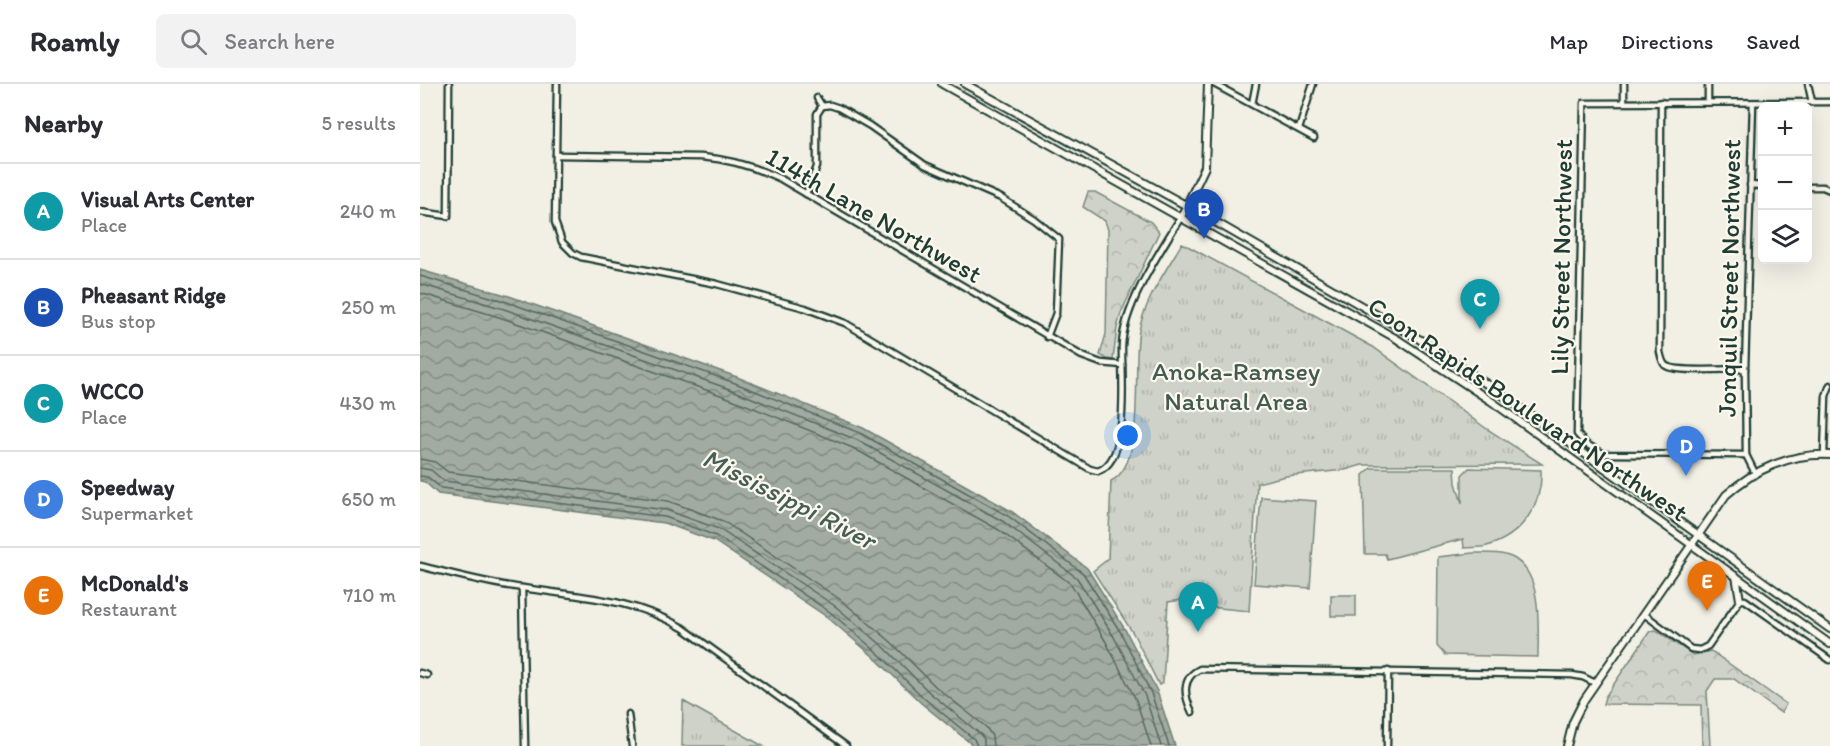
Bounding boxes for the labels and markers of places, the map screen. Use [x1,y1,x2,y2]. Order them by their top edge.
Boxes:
pin: B [1184,190,1224,239]
pin: C [1460,280,1500,329]
pin: D [1666,426,1706,476]
pin: E [1688,562,1726,611]
pin: A [1178,582,1218,632]

